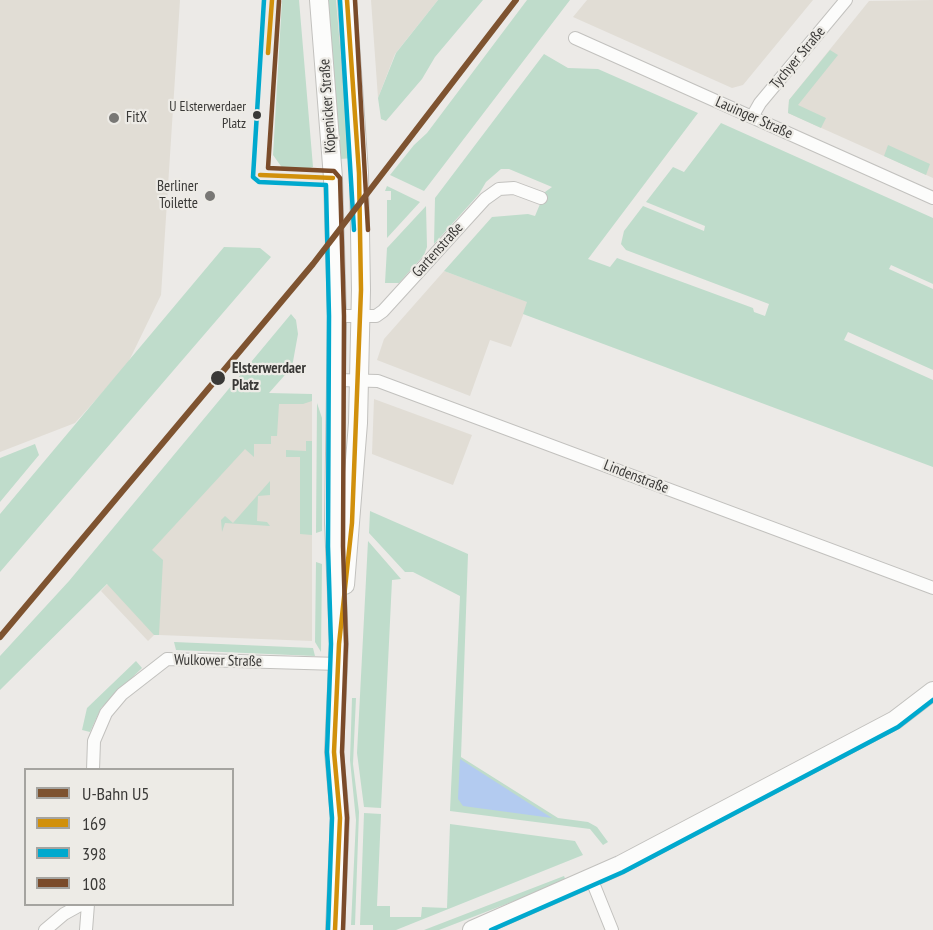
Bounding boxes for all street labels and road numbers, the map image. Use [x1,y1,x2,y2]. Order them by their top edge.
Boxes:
street label: Tychyer Straße [767,23,829,93]
street label: Köpenicker Straße [316,58,340,154]
street label: Lauinger Straße [713,93,795,143]
street label: Gartenstraße [409,219,467,281]
street label: Lindenstraße [601,456,671,498]
street label: Wulkower Straße [174,651,262,671]

